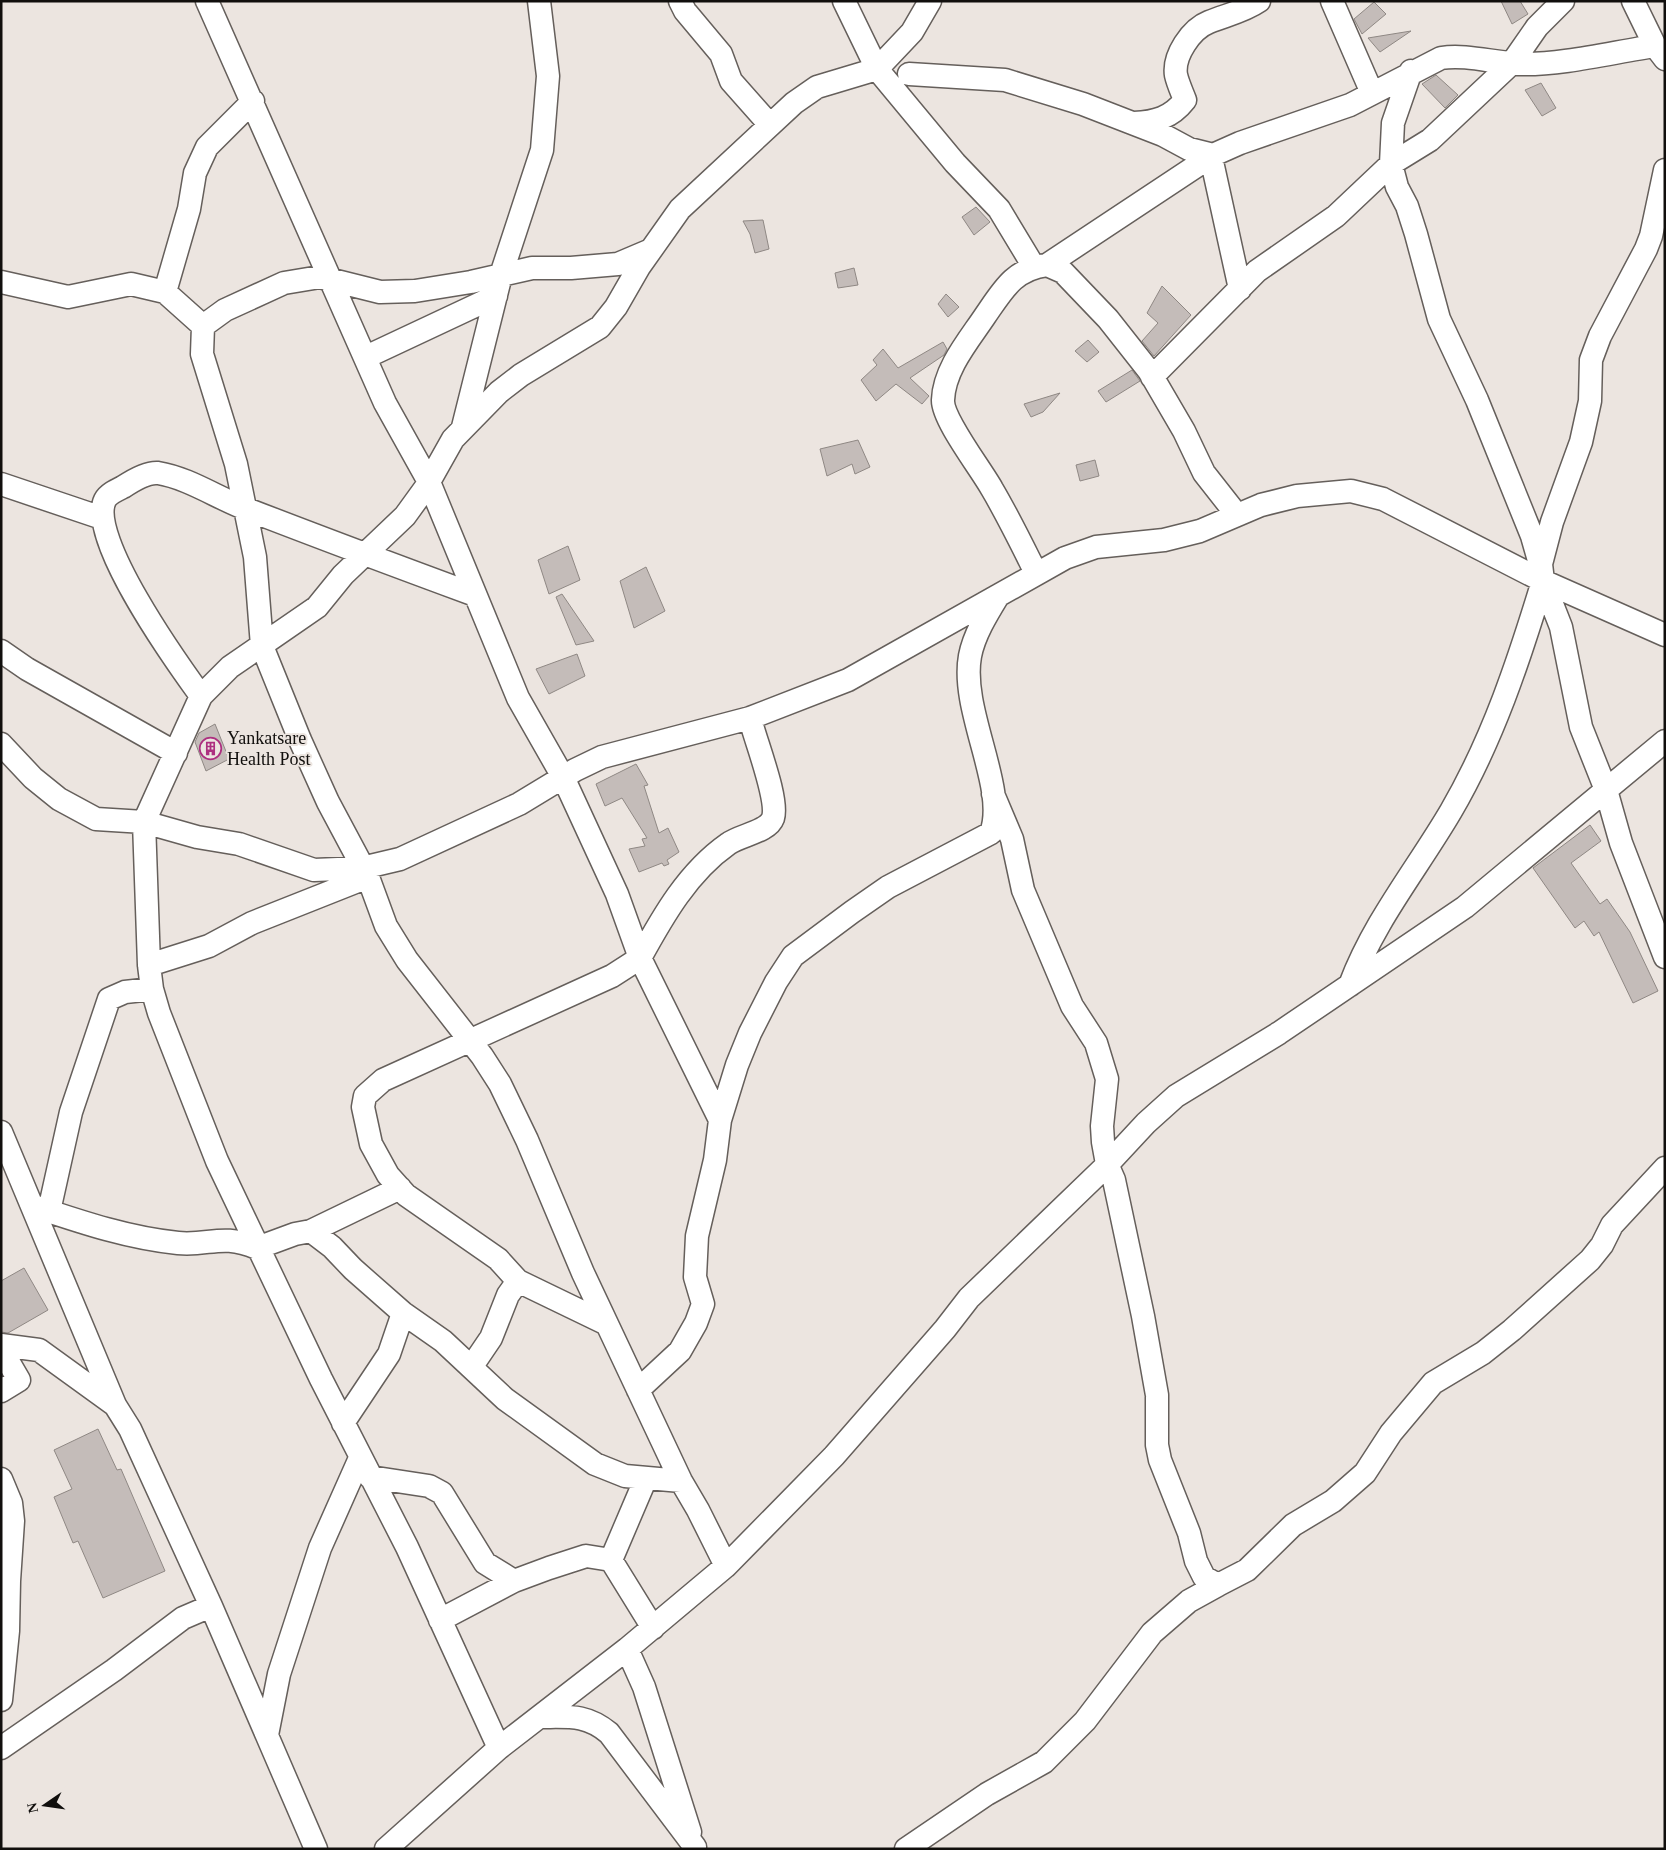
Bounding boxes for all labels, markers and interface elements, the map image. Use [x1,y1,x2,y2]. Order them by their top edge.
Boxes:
place label: Yankatsare Health Post [227,728,311,769]
building icon: Yankatsare Health Post [199,736,223,760]
north arrow [20,1780,70,1830]
text: N [24,1801,41,1814]

